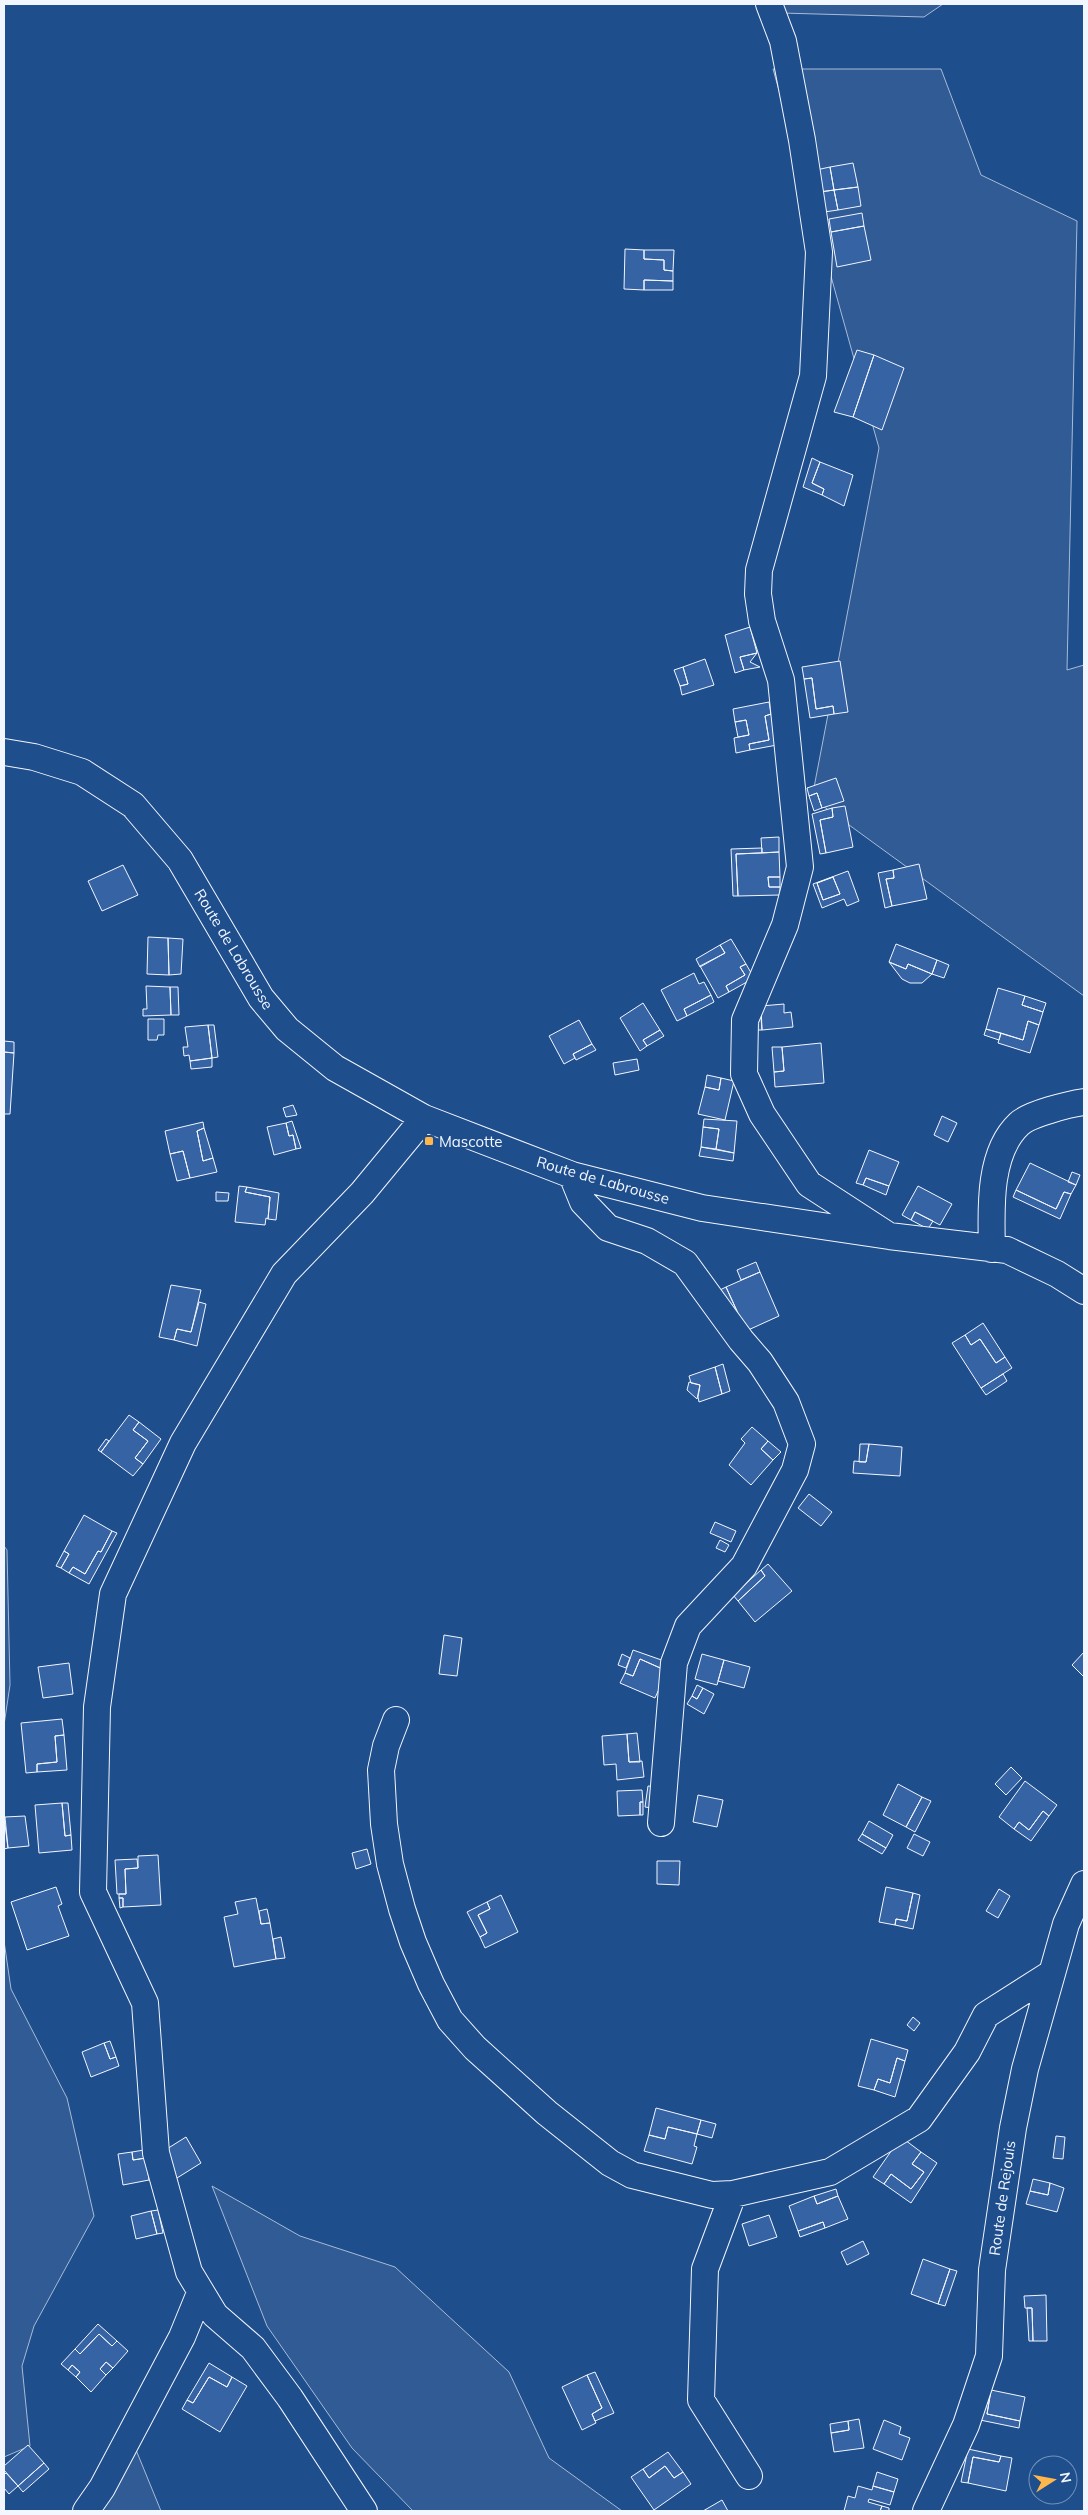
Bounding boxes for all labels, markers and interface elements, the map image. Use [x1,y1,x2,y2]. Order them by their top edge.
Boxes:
street label: Route de Labrousse [190,885,278,1013]
place label: Mascotte [439,1132,502,1151]
marker: Mascotte [423,1135,435,1147]
street label: Route de Labrousse [534,1152,672,1208]
street label: Route de Rejouis [985,2139,1019,2257]
north arrow [1028,2455,1078,2505]
text: N [1056,2471,1076,2484]

